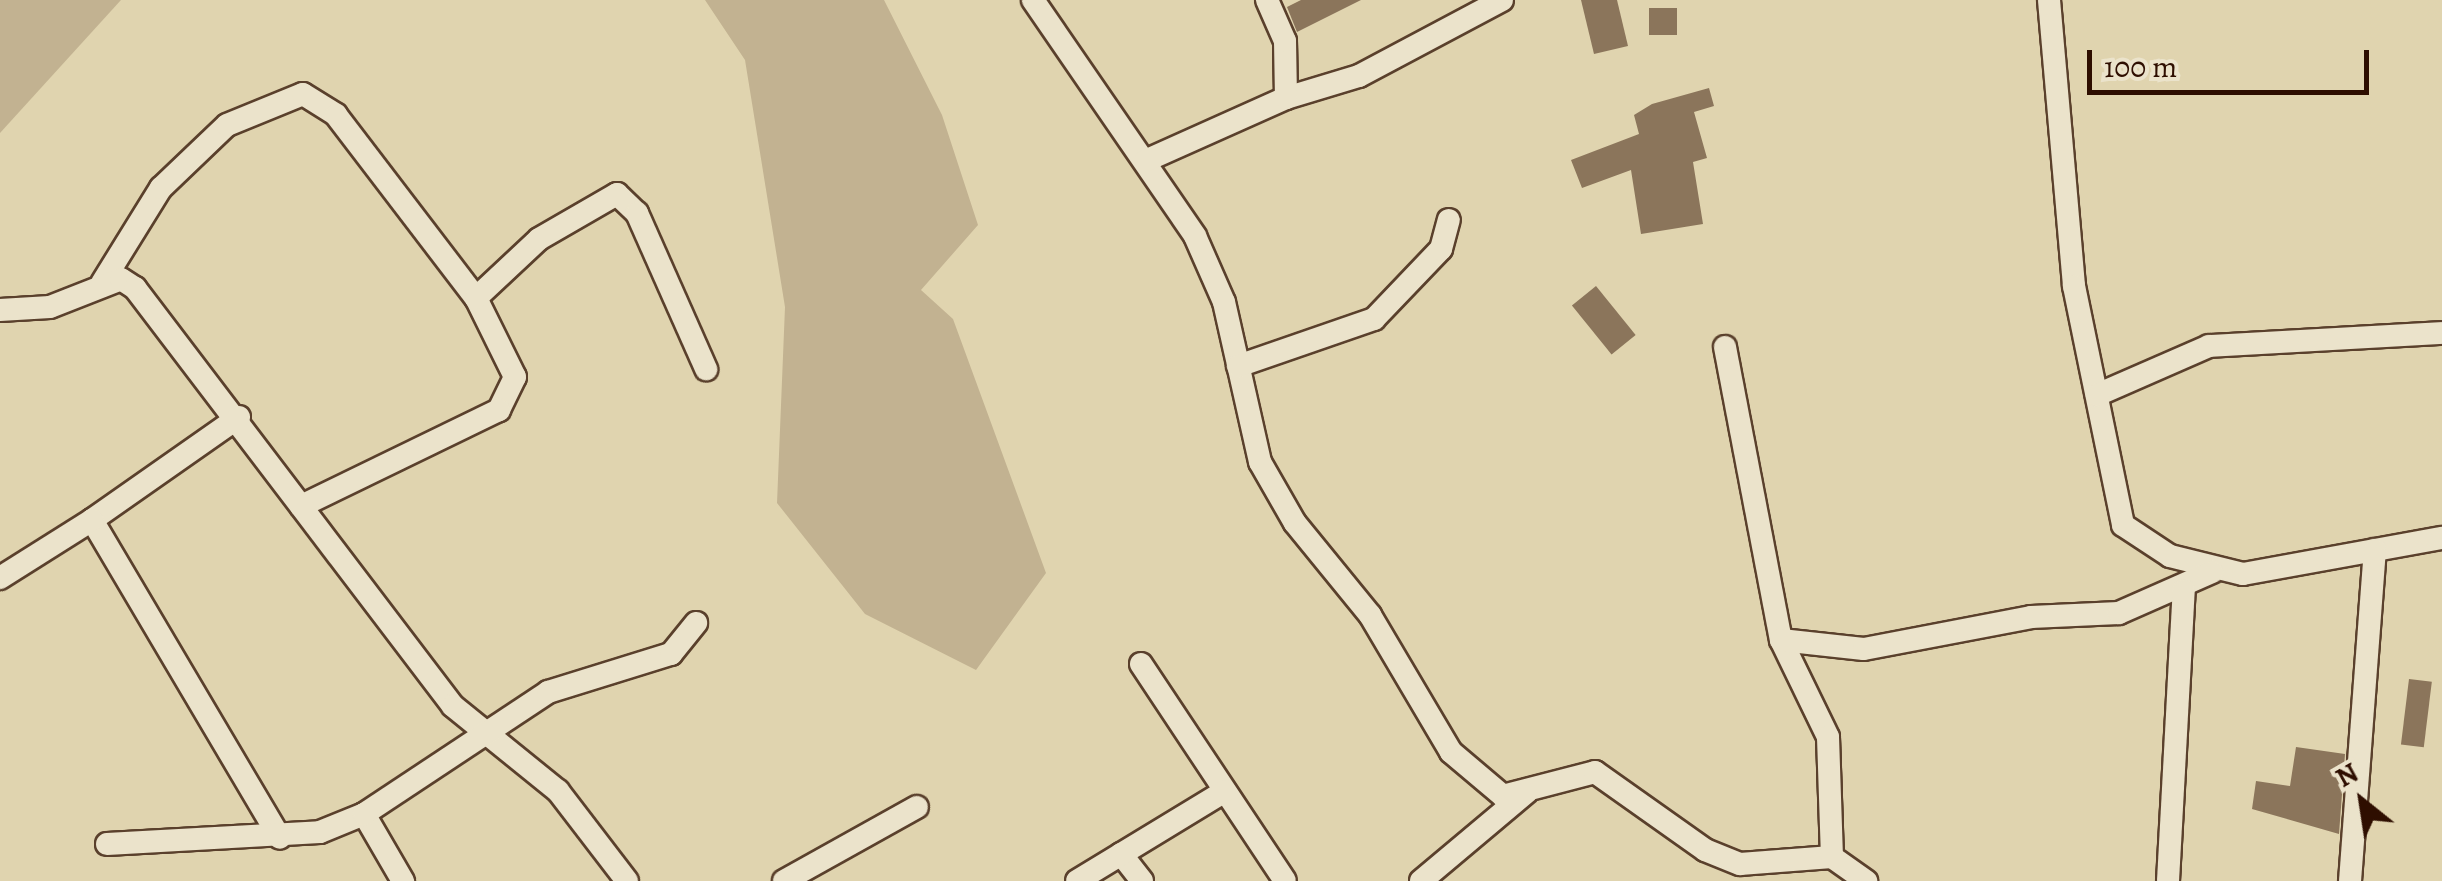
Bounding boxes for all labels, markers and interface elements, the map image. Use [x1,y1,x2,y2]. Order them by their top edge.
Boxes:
scale bar [2092,30,2374,92]
text: 100 m [2104,47,2177,87]
north arrow [2312,751,2412,851]
text: N [2329,753,2365,797]

